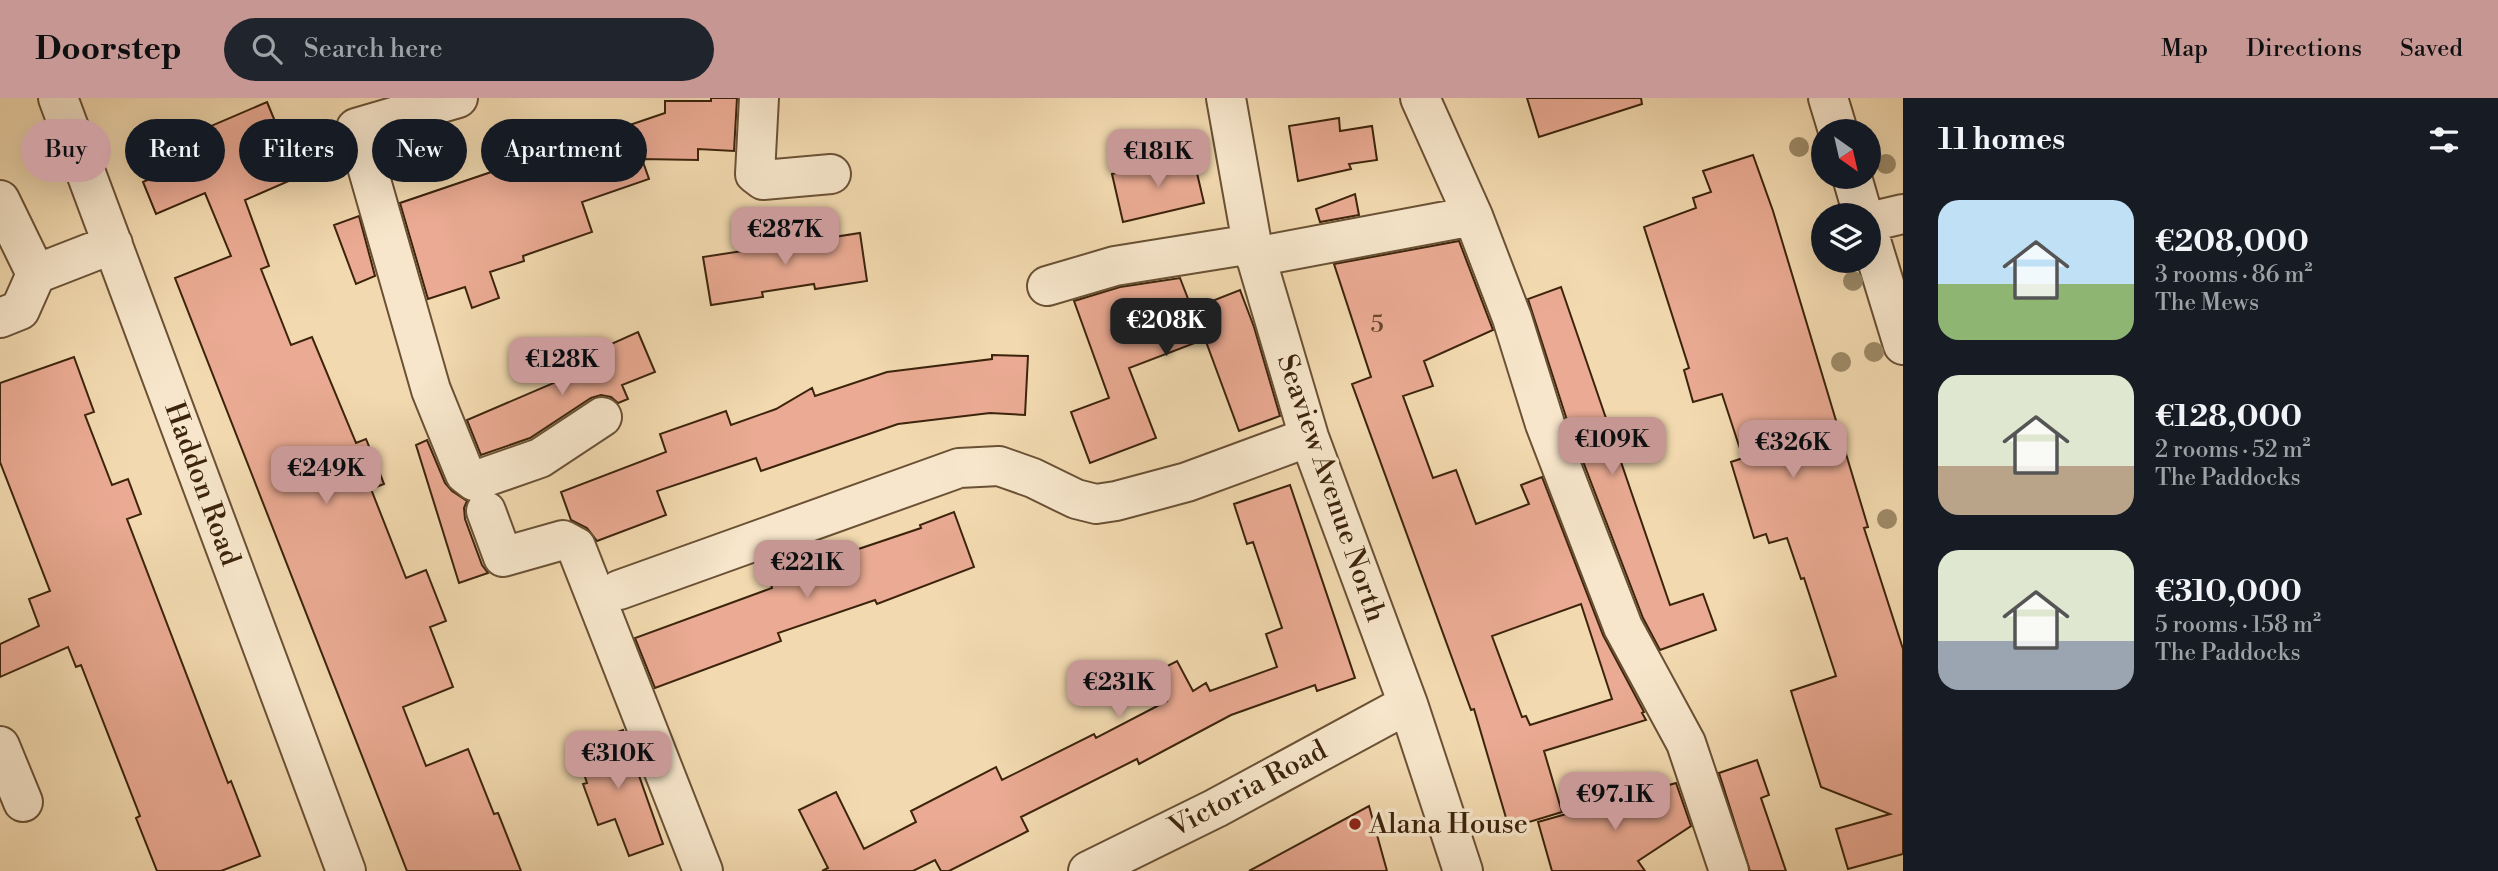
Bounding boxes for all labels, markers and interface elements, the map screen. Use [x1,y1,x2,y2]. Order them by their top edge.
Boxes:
search box [224,18,714,81]
text: Doorstep [35,29,182,70]
icon: search [248,30,286,68]
text: Search here [304,33,443,65]
text: Map [2161,34,2208,64]
text: Directions [2246,34,2362,64]
text: Saved [2400,34,2463,64]
chip: Buy [21,119,111,182]
chip: Rent [125,119,225,182]
chip: Filters [239,119,358,182]
chip: New [372,119,467,182]
chip: Apartment [481,119,647,182]
north arrow [1811,119,1881,189]
map controls [1811,119,1881,273]
text: 11 homes [1938,121,2065,159]
icon: filters [2425,121,2463,159]
pin: €181K [1109,130,1207,189]
text: €181K [1123,138,1193,166]
button: layers [1811,203,1881,273]
pin: €287K [736,208,834,267]
text: €287K [747,216,823,244]
text: €208,000 [2155,223,2309,261]
icon: home [1994,228,2078,312]
text: 3 rooms · 86 m² [2155,261,2312,289]
text: The Mews [2155,289,2259,317]
pin: €208K [1117,299,1215,358]
text: €208K [1126,307,1206,335]
house number: 5 [1370,310,1384,340]
pin: €128K [513,338,611,397]
text: €128K [525,346,599,374]
street label: Seaview Avenue North [1269,350,1393,627]
street label: Haddon Road [156,397,248,571]
text: €128,000 [2155,398,2302,436]
icon: home [1994,403,2078,487]
pin: €109K [1563,418,1661,477]
pin: €326K [1744,420,1842,480]
text: €109K [1574,426,1650,454]
text: €326K [1755,429,1831,457]
text: 2 rooms · 52 m² [2155,436,2311,464]
pin: €249K [277,446,375,506]
text: €249K [287,455,365,483]
text: The Paddocks [2155,464,2301,492]
pin: €221K [758,540,856,600]
text: €221K [770,549,844,577]
text: €310,000 [2155,573,2302,611]
icon: home [1994,578,2078,662]
text: 5 rooms · 158 m² [2155,611,2321,639]
text: The Paddocks [2155,639,2301,667]
pin: €231K [1070,660,1168,720]
text: €231K [1083,669,1155,697]
pin: €310K [569,732,667,791]
street label: Victoria Road [1162,733,1333,846]
text: €310K [581,740,655,768]
pin: €97.1K [1558,772,1672,832]
text: €97.1K [1576,781,1654,809]
place label: Alana House [1368,807,1528,842]
marker: Alana House [1347,816,1363,832]

